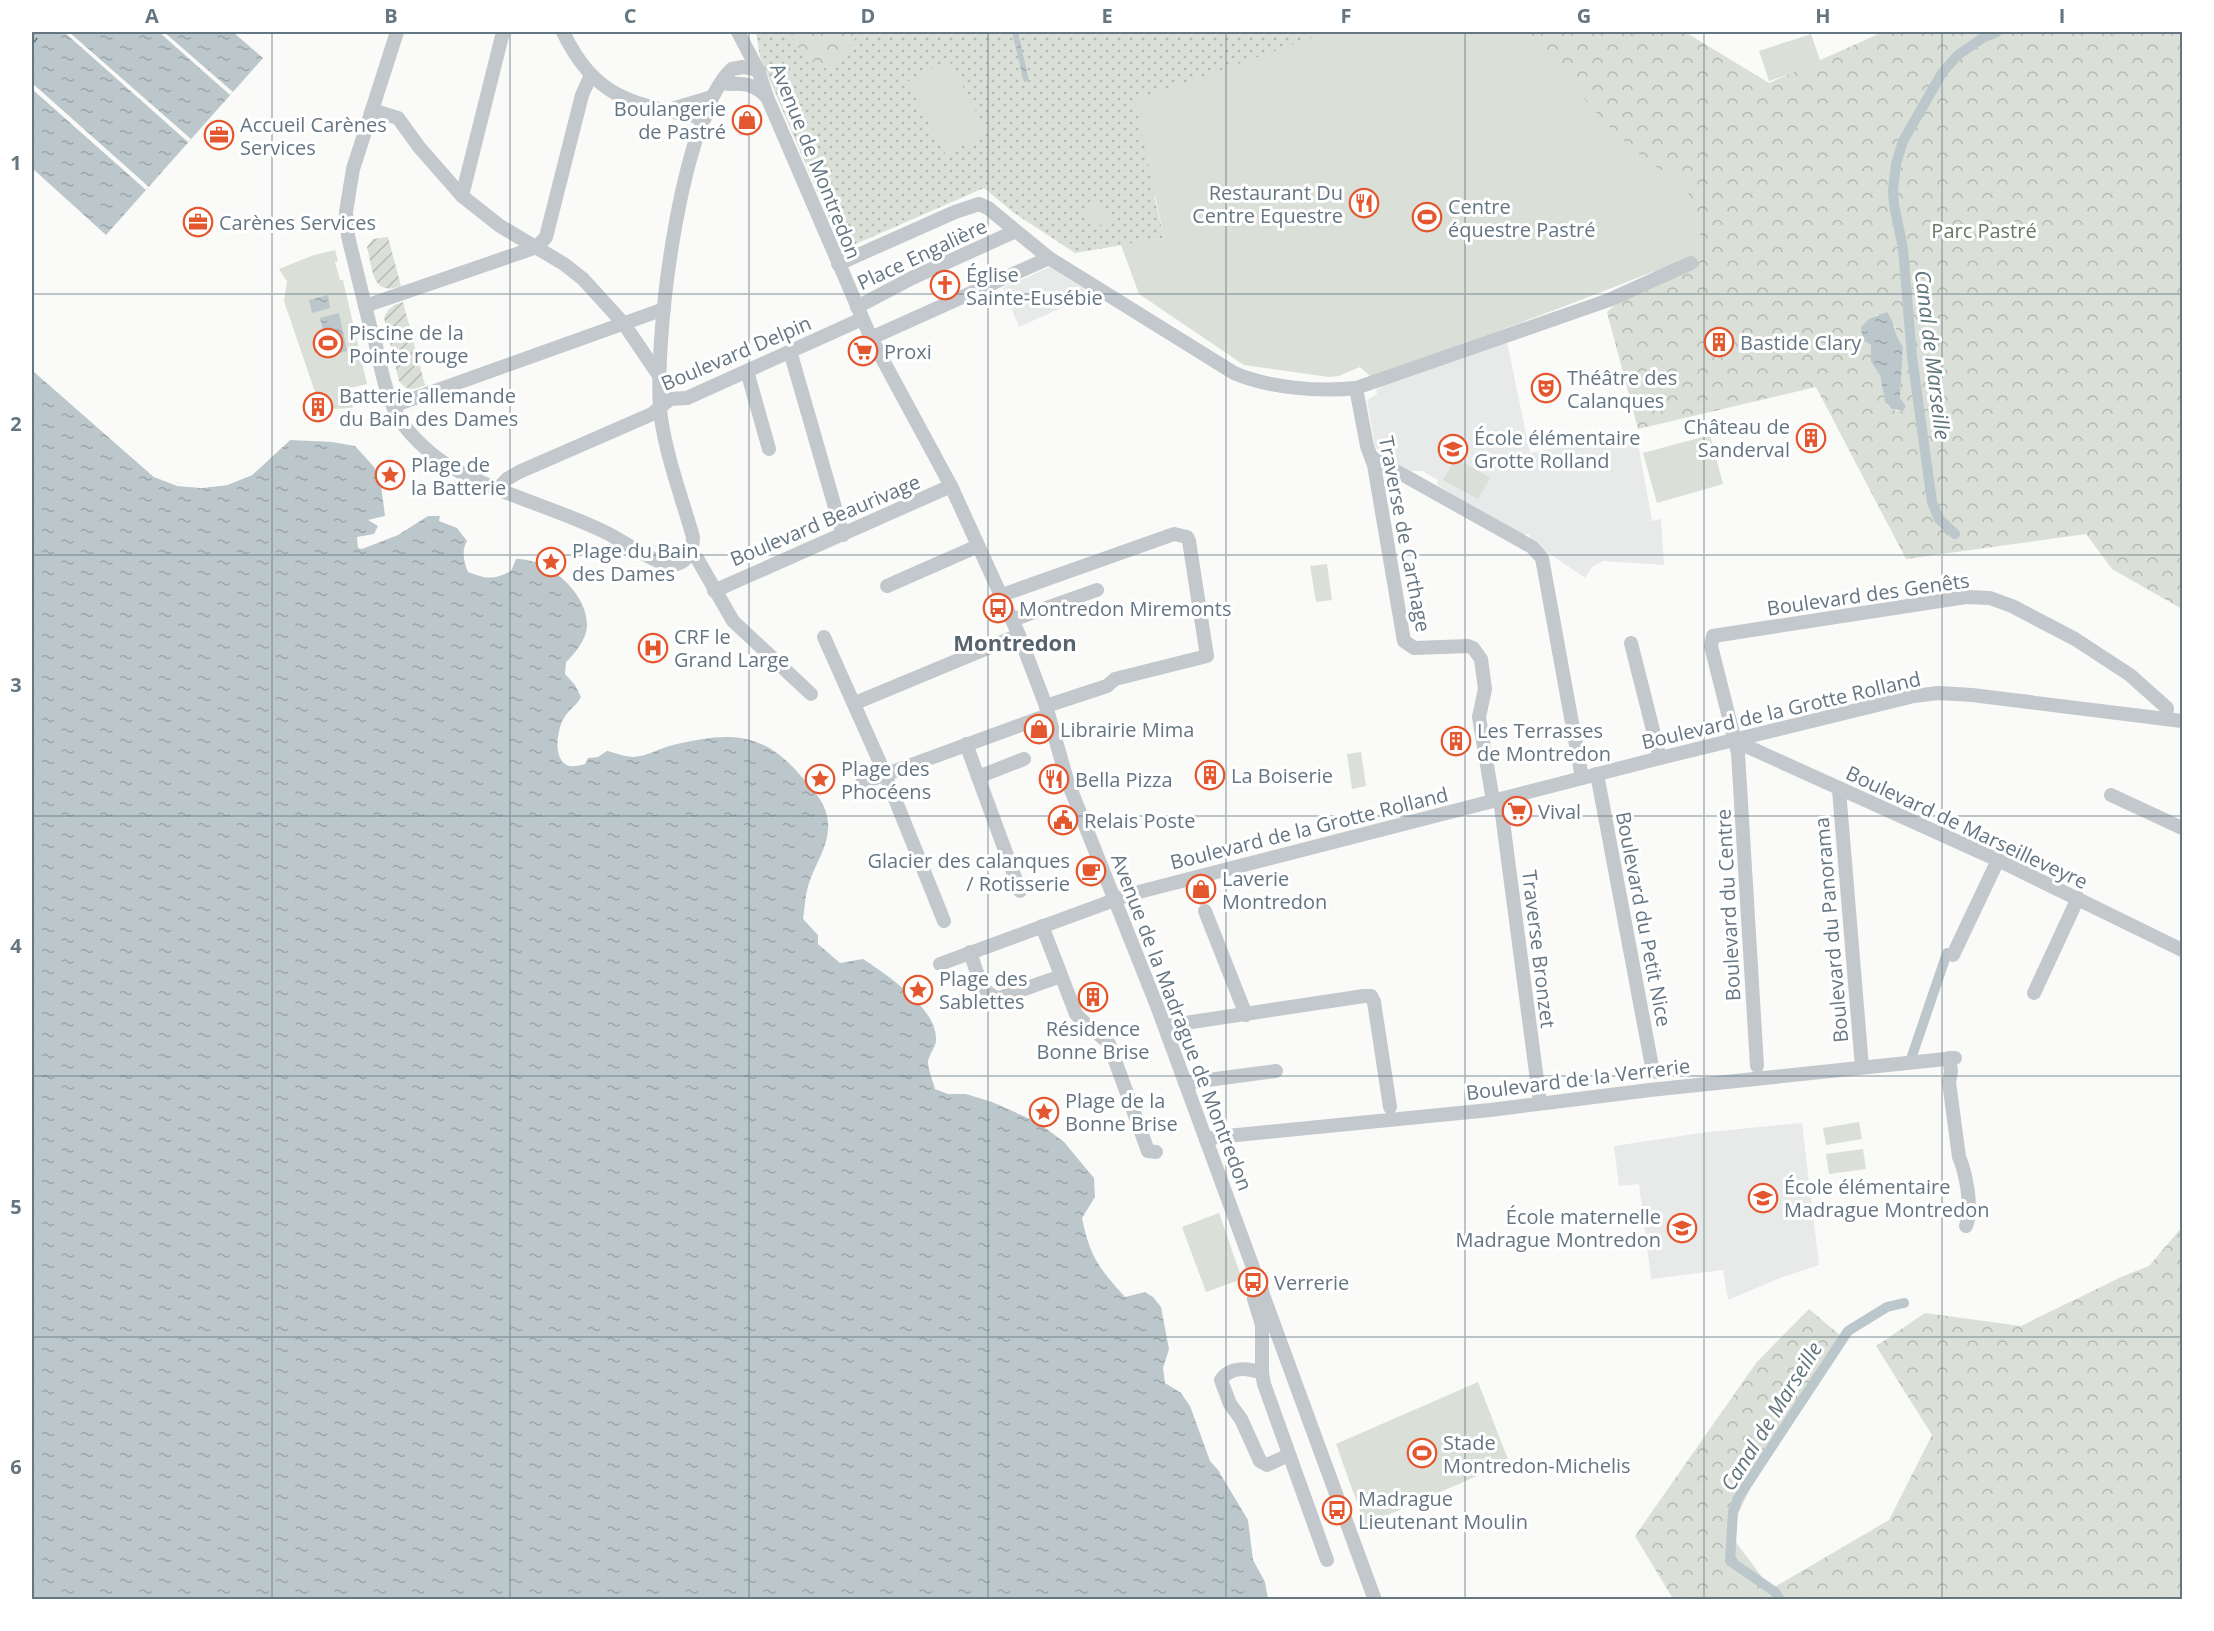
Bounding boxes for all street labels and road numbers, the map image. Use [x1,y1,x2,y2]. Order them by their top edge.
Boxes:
street label: Avenue de Montredon [764,59,868,263]
street label: Place Engalière [853,212,991,296]
street label: Boulevard Delpin [657,309,815,397]
street label: Traverse de Carthage [1373,434,1437,634]
street label: Boulevard Beaurivage [726,468,924,572]
street label: Boulevard des Genêts [1765,566,1971,622]
street label: Boulevard de la Grotte Rolland [1639,665,1923,755]
street label: Boulevard de Marseilleveyre [1842,759,2092,895]
street label: Boulevard de la Grotte Rolland [1167,780,1451,876]
street label: Boulevard du Centre [1709,808,1747,1002]
street label: Boulevard du Petit Nice [1610,809,1678,1029]
street label: Boulevard du Panorama [1808,816,1854,1044]
street label: Avenue de la Madrague de Montredon [1105,850,1259,1194]
street label: Traverse Bronzet [1516,869,1562,1029]
street label: Boulevard de la Verrerie [1464,1052,1692,1106]

